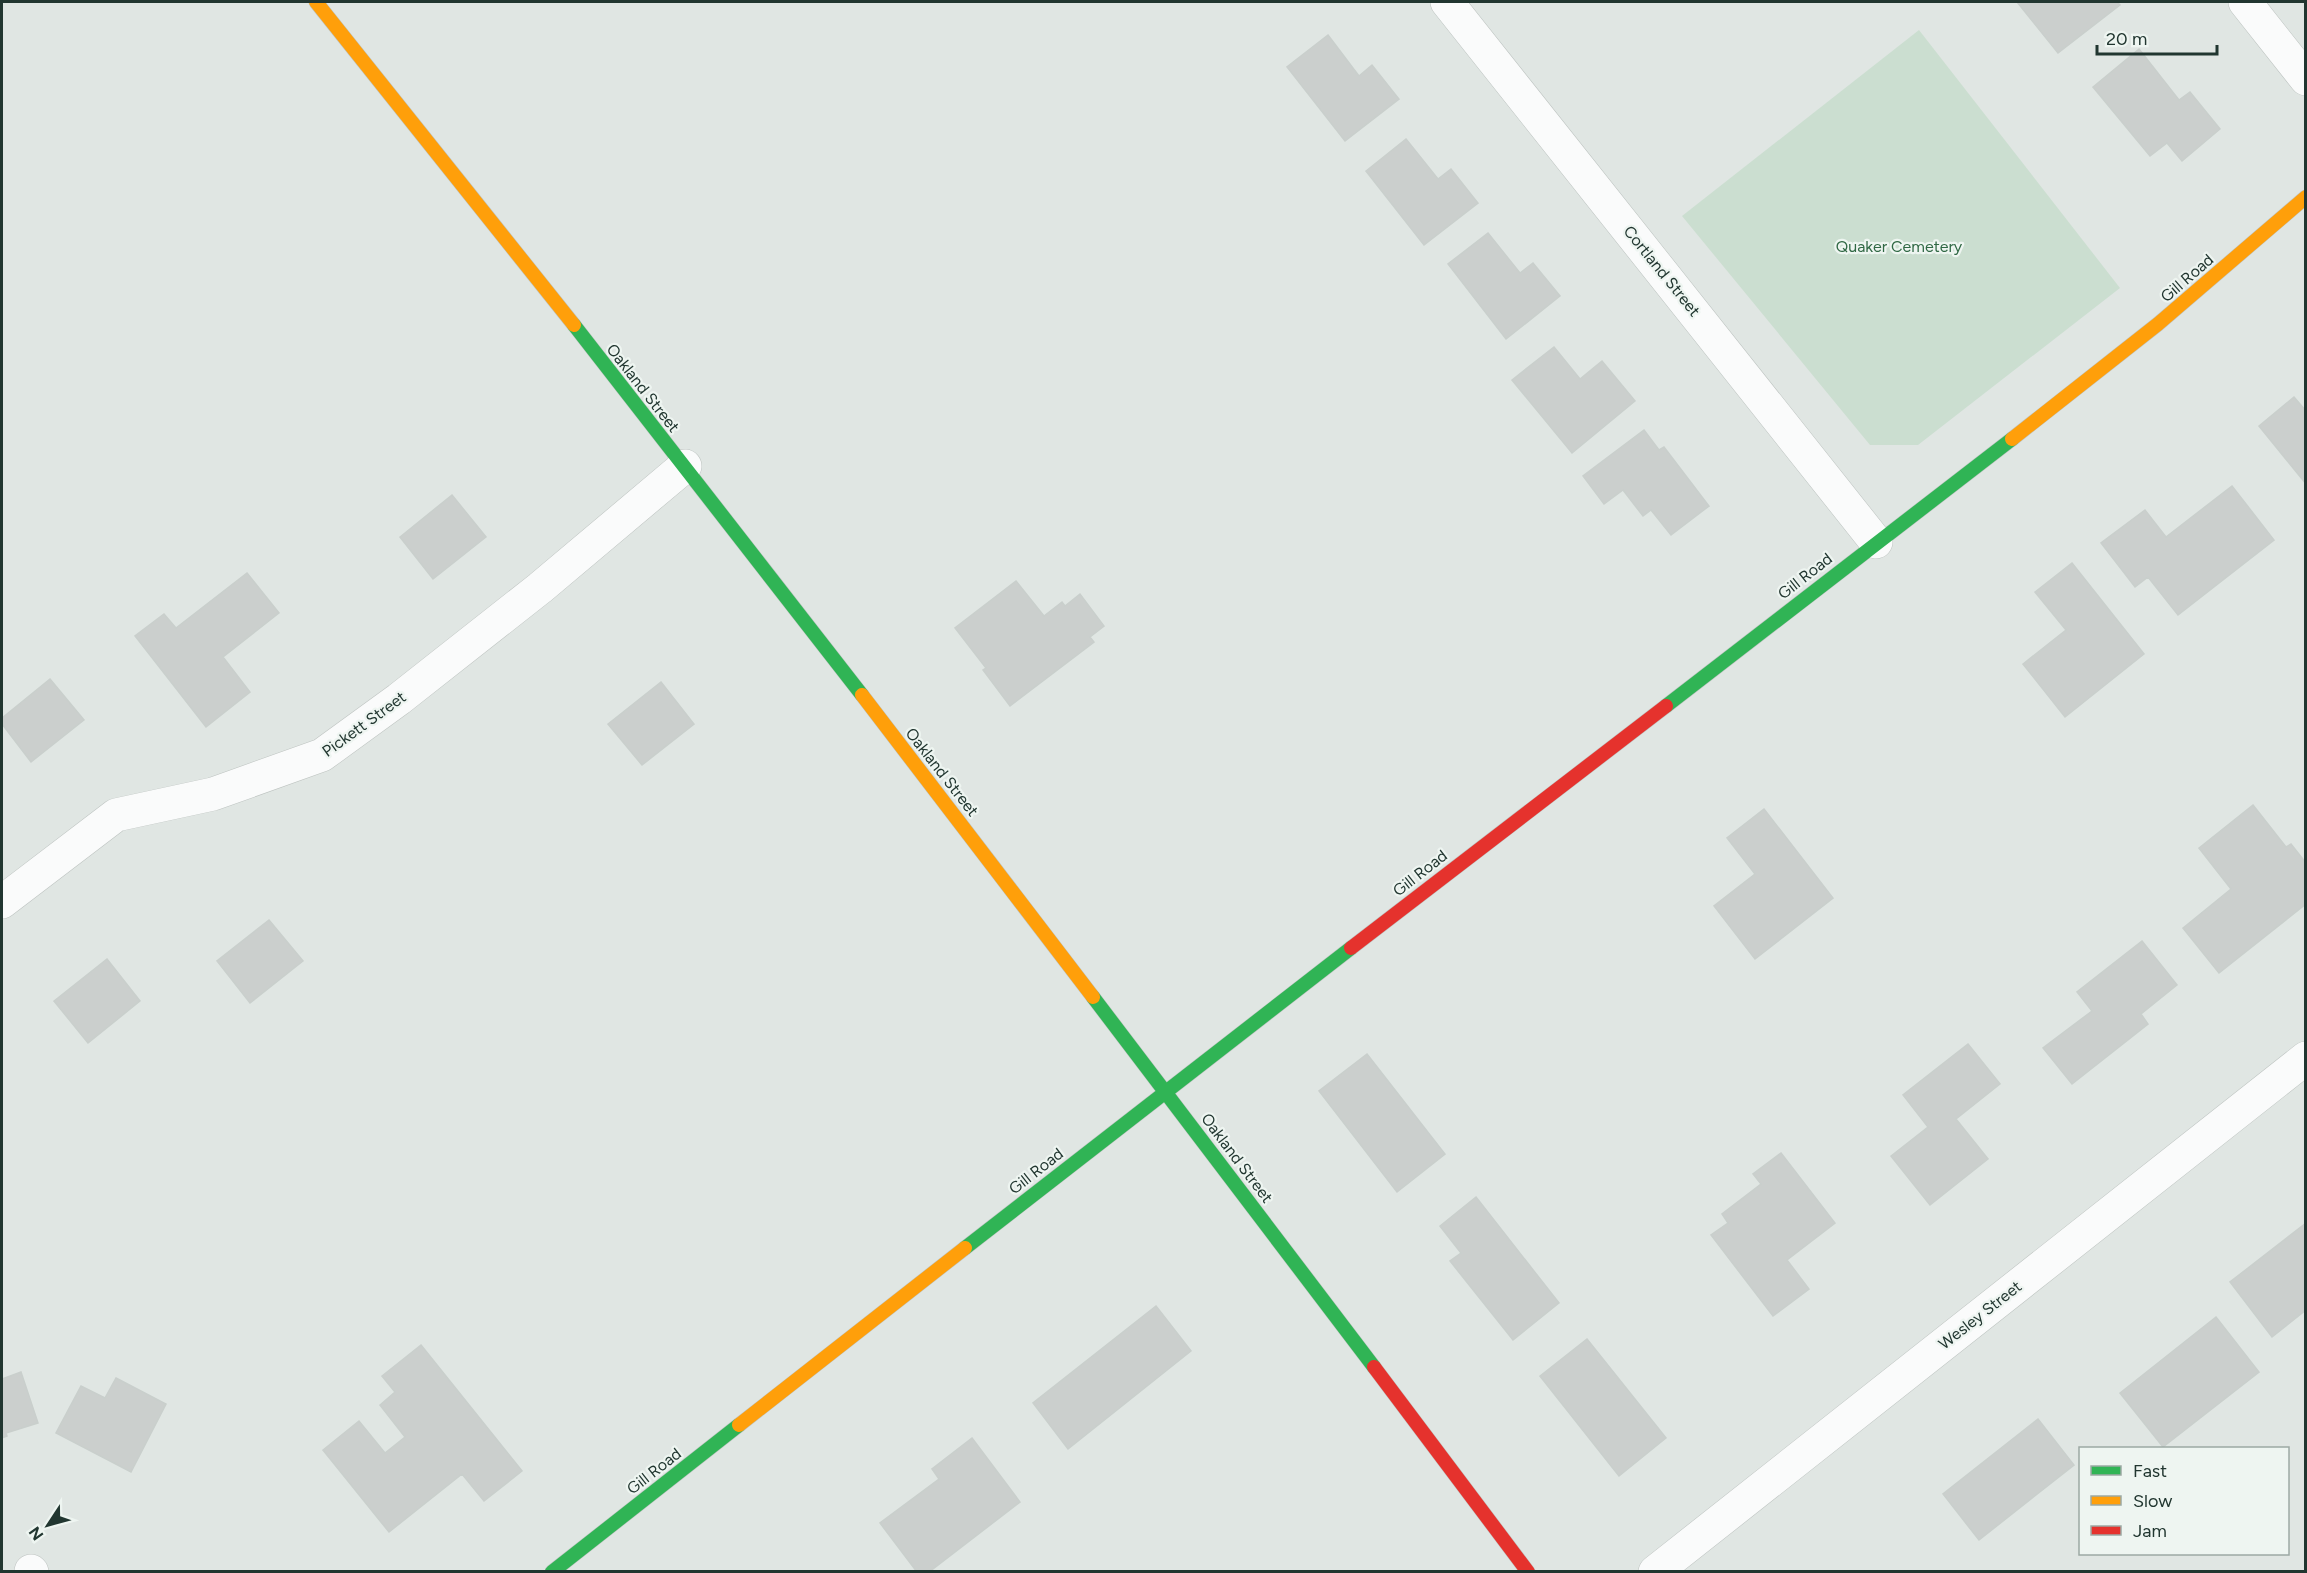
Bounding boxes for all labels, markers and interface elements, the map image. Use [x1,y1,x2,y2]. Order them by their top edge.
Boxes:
scale bar [2097,18,2217,56]
text: 20 m [2106,28,2147,50]
street label: Cortland Street [1620,222,1704,320]
park label: Quaker Cemetery [1836,237,1963,256]
street label: Gill Road [2157,250,2217,306]
street label: Oakland Street [603,340,683,436]
street label: Gill Road [1774,549,1836,603]
street label: Pickett Street [318,687,410,761]
street label: Oakland Street [902,724,982,820]
street label: Gill Road [1389,846,1451,900]
street label: Oakland Street [1197,1110,1277,1206]
street label: Gill Road [1005,1144,1067,1198]
street label: Wesley Street [1935,1277,2025,1353]
street label: Gill Road [623,1444,685,1498]
legend [2079,1447,2289,1555]
text: Fast [2133,1460,2167,1482]
text: Slow [2133,1490,2172,1512]
north arrow [18,1495,78,1555]
text: Jam [2133,1520,2167,1542]
text: N [25,1523,48,1544]

